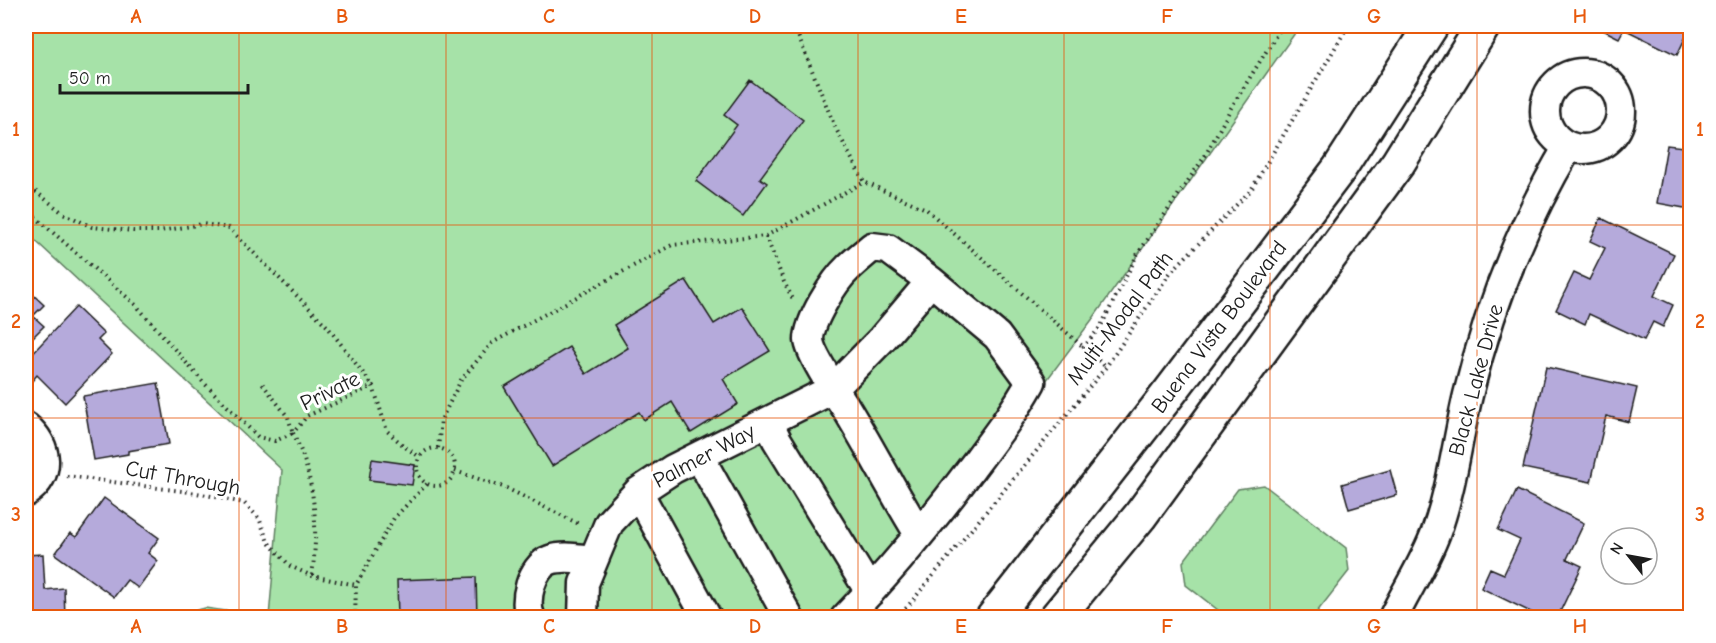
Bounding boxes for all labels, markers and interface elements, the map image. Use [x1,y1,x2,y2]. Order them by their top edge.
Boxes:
text: A [130,5,142,28]
text: B [336,5,348,28]
text: C [543,5,555,28]
text: D [749,5,761,28]
text: E [955,5,967,28]
text: F [1161,5,1173,28]
text: G [1367,5,1381,28]
text: H [1573,5,1587,28]
scale bar [60,57,248,95]
text: 50 m [69,68,111,89]
text: 1 [12,118,20,141]
text: 1 [1696,118,1704,141]
street label: Buena Vista Boulevard [1146,236,1292,418]
street label: Multi-Modal Path [1061,246,1179,390]
street label: Black Lake Drive [1443,301,1509,459]
text: 2 [11,310,21,333]
text: 2 [1695,310,1705,333]
street label: Private [296,366,364,416]
street label: Palmer Way [649,418,760,494]
street label: Cut Through [123,455,243,501]
text: 3 [11,503,21,526]
text: 3 [1695,503,1705,526]
north arrow [1599,526,1659,586]
text: N [1607,540,1627,558]
text: A [130,615,142,638]
text: B [336,615,348,638]
text: C [543,615,555,638]
text: D [749,615,761,638]
text: E [955,615,967,638]
text: F [1161,615,1173,638]
text: G [1367,615,1381,638]
text: H [1573,615,1587,638]

